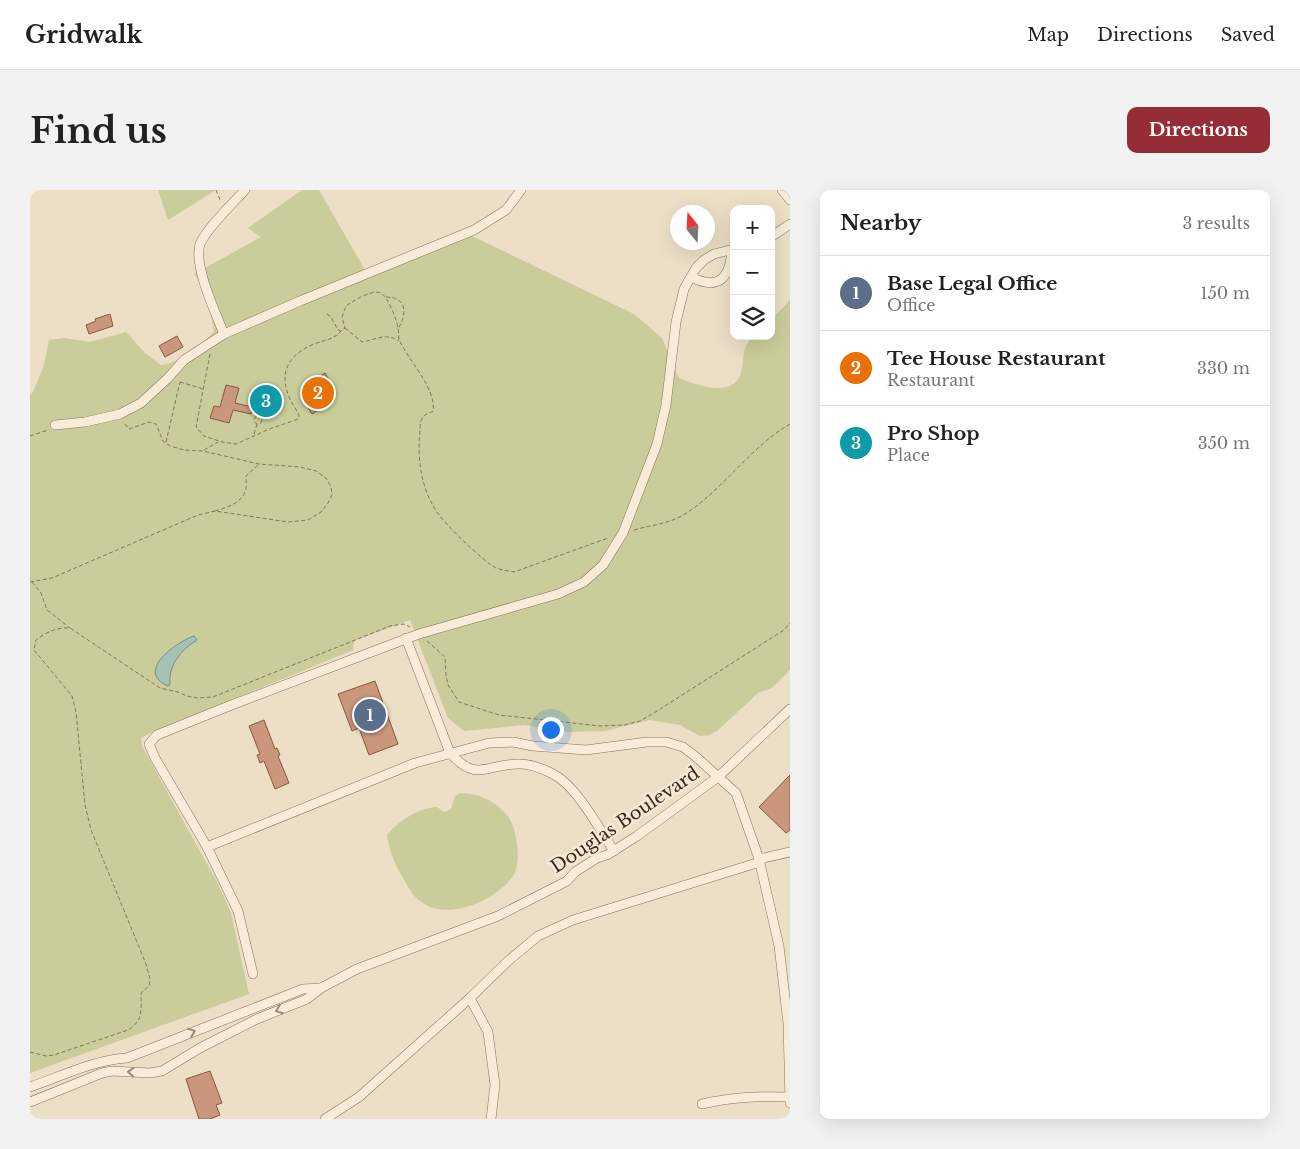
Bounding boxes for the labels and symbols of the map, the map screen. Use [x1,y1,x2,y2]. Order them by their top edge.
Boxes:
north arrow [670,205,715,250]
pin: 2 [302,374,334,412]
pin: 3 [250,382,282,420]
pin: 1 [354,696,386,734]
your location [538,717,564,743]
street label: Douglas Boulevard [546,762,704,878]
one-way arrow [275,1004,284,1015]
one-way arrow [187,1028,195,1038]
one-way arrow [127,1066,135,1077]

